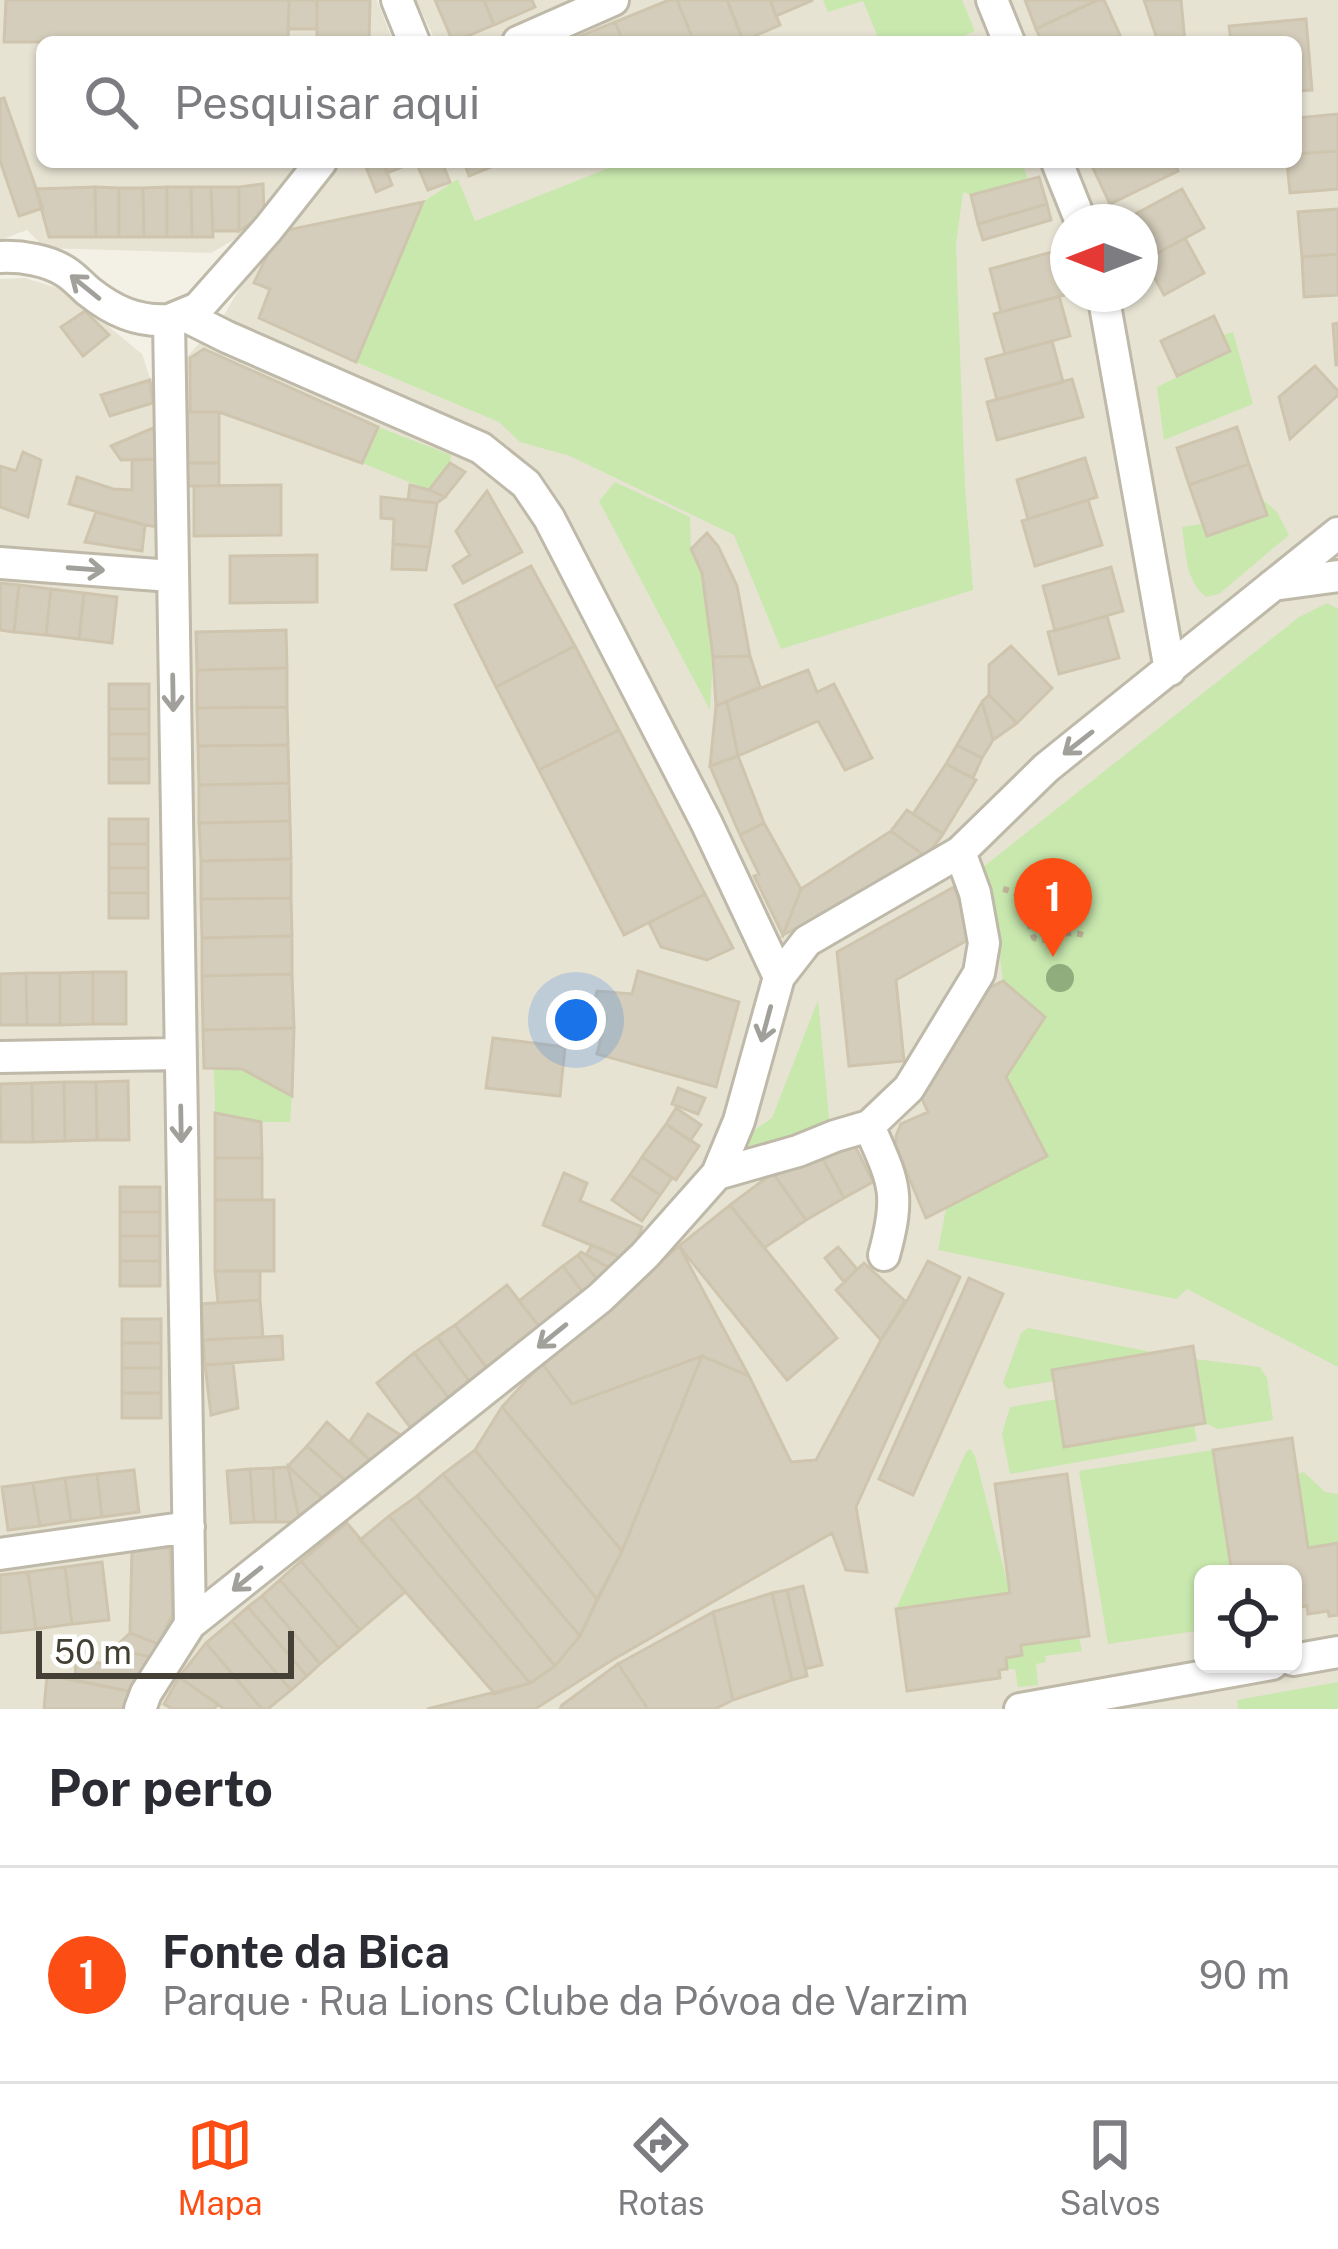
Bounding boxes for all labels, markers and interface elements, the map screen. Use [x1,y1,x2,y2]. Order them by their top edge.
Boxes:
search box [36,36,1302,168]
icon: search [78,69,144,135]
text: Pesquisar aqui [174,76,480,129]
north arrow [1050,204,1158,312]
one-way arrow [70,274,101,301]
one-way arrow [66,558,105,581]
one-way arrow [162,673,185,712]
one-way arrow [1062,729,1094,756]
pin: 1 [1014,858,1092,957]
your location [546,990,606,1050]
one-way arrow [753,1004,775,1042]
one-way arrow [169,1104,192,1143]
one-way arrow [537,1322,568,1349]
one-way arrow [231,1565,263,1592]
map controls [1194,1565,1302,1673]
button: locate [1194,1565,1302,1673]
scale bar [36,1625,294,1678]
text: 50 m [54,1633,132,1671]
text: Por perto [48,1758,273,1817]
text: Fonte da Bica [162,1925,450,1978]
text: 1 [79,1952,95,1998]
text: 90 m [1199,1952,1290,1998]
text: Parque · Rua Lions Clube da Póvoa de Varzim [162,1978,968,2024]
tab: Mapa [177,2112,262,2222]
tab: Rotas [617,2112,705,2222]
tab: Salvos [1059,2112,1161,2222]

